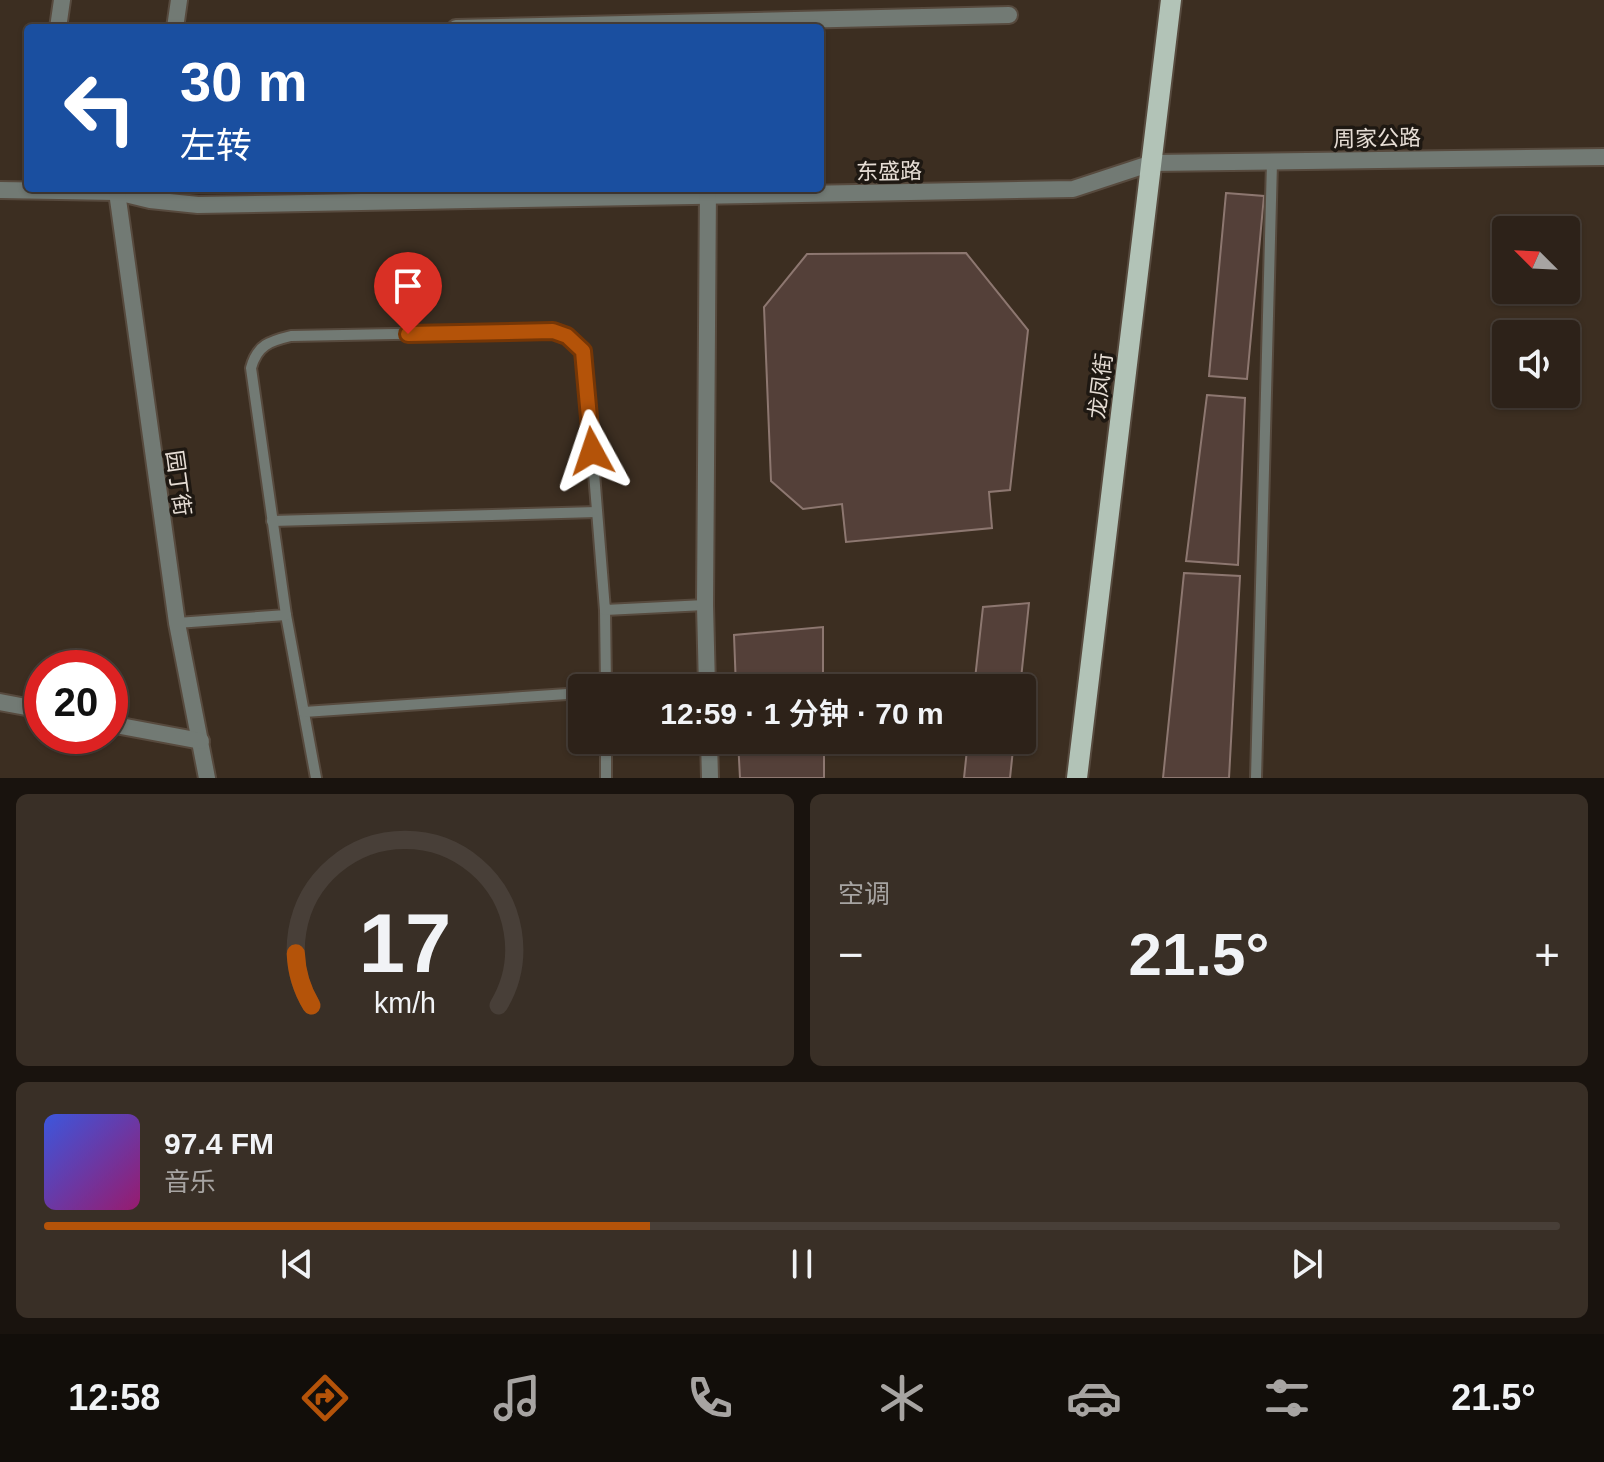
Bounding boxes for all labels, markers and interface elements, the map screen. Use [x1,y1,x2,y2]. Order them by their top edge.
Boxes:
text: 30 m [180,50,308,113]
icon: left [48,56,152,160]
text: 左转 [180,125,252,166]
street label: 周家公路 [1333,125,1421,152]
street label: 东盛路 [856,158,922,185]
north arrow [1492,216,1580,304]
map controls [1492,216,1580,408]
pin [374,252,442,334]
icon: arrive [386,264,430,308]
button: sound [1492,320,1580,408]
street label: 龙凤街 [1084,352,1117,420]
position arrow [550,409,634,493]
street label: 园丁街 [162,449,195,517]
speed limit sign: 20 [24,650,128,754]
text: 12:59 · 1 分钟 · 70 m [660,697,944,730]
text: 空调 [838,879,890,909]
text: 17 [359,897,451,990]
text: 21.5° [1129,921,1269,988]
text: − [838,930,864,979]
text: + [1534,930,1560,979]
text: km/h [374,987,436,1019]
text: 97.4 FM [164,1127,274,1160]
text: 音乐 [164,1167,216,1197]
icon: previous [275,1242,319,1286]
icon: pause [780,1242,824,1286]
icon: next [1285,1242,1329,1286]
icon: directions [297,1370,353,1426]
icon: music [489,1370,545,1426]
icon: phone [682,1370,738,1426]
icon: climate [874,1370,930,1426]
icon: car [1066,1370,1122,1426]
icon: filters [1259,1370,1315,1426]
text: 12:58 [68,1377,160,1418]
text: 21.5° [1451,1377,1536,1418]

